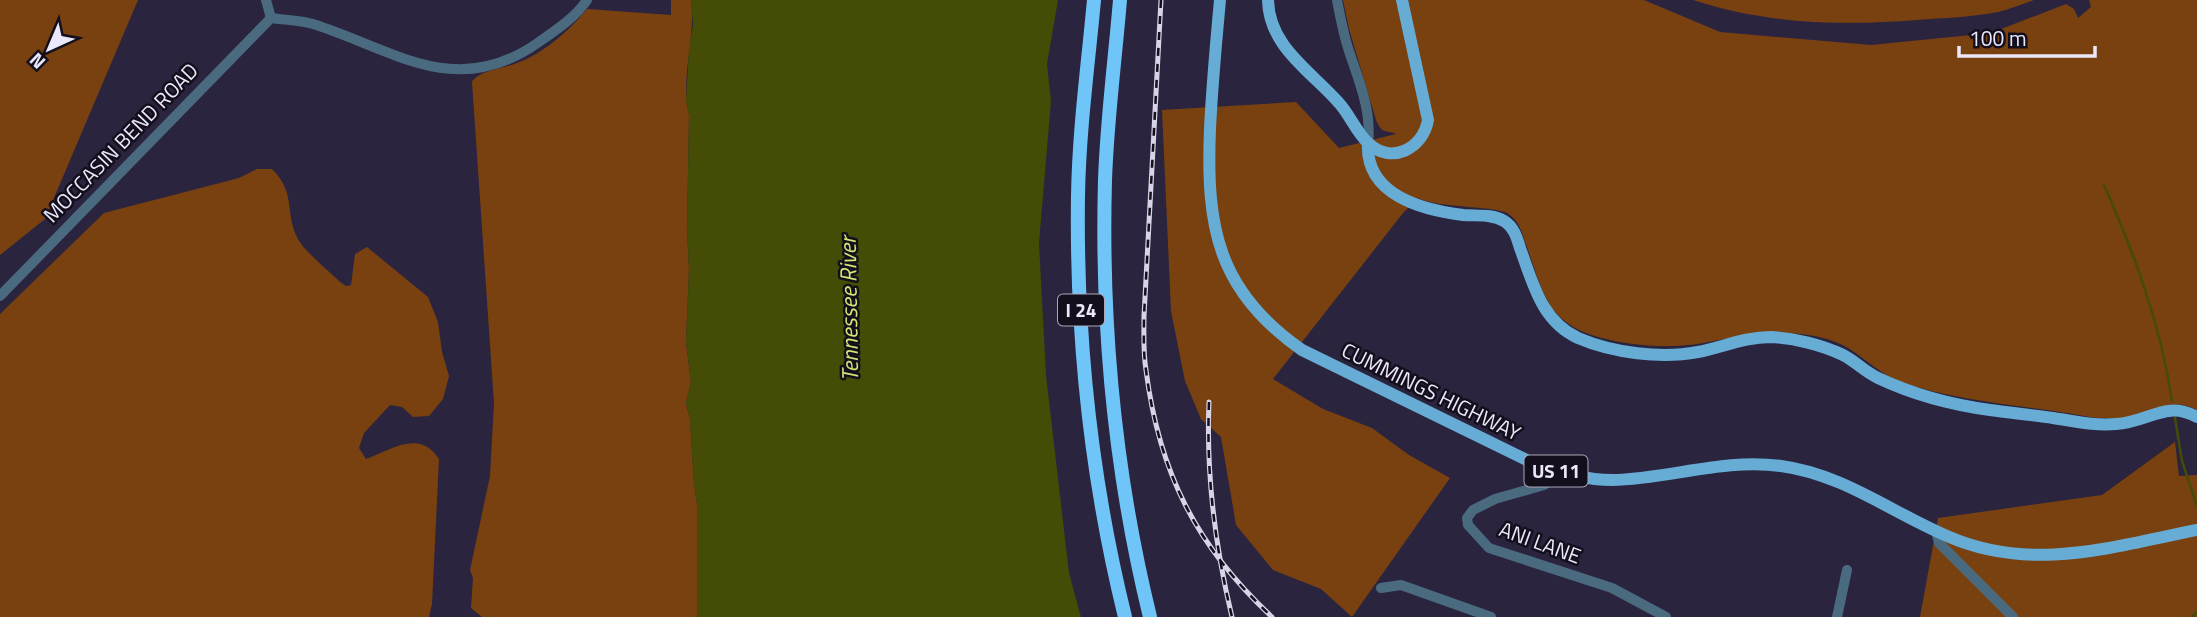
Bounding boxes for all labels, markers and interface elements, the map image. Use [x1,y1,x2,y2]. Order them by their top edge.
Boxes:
north arrow [14,14,84,84]
scale bar [1959,14,2096,58]
text: 100 m [1969,22,2026,54]
text: N [22,47,52,77]
street label: MOCCASIN BEND ROAD [35,55,205,229]
water label: Tennessee River [830,234,867,382]
road number: I 24 [1058,294,1104,326]
street label: CUMMINGS HIGHWAY [1336,334,1527,449]
road number: US 11 [1524,456,1588,486]
street label: ANI LANE [1495,513,1586,572]

